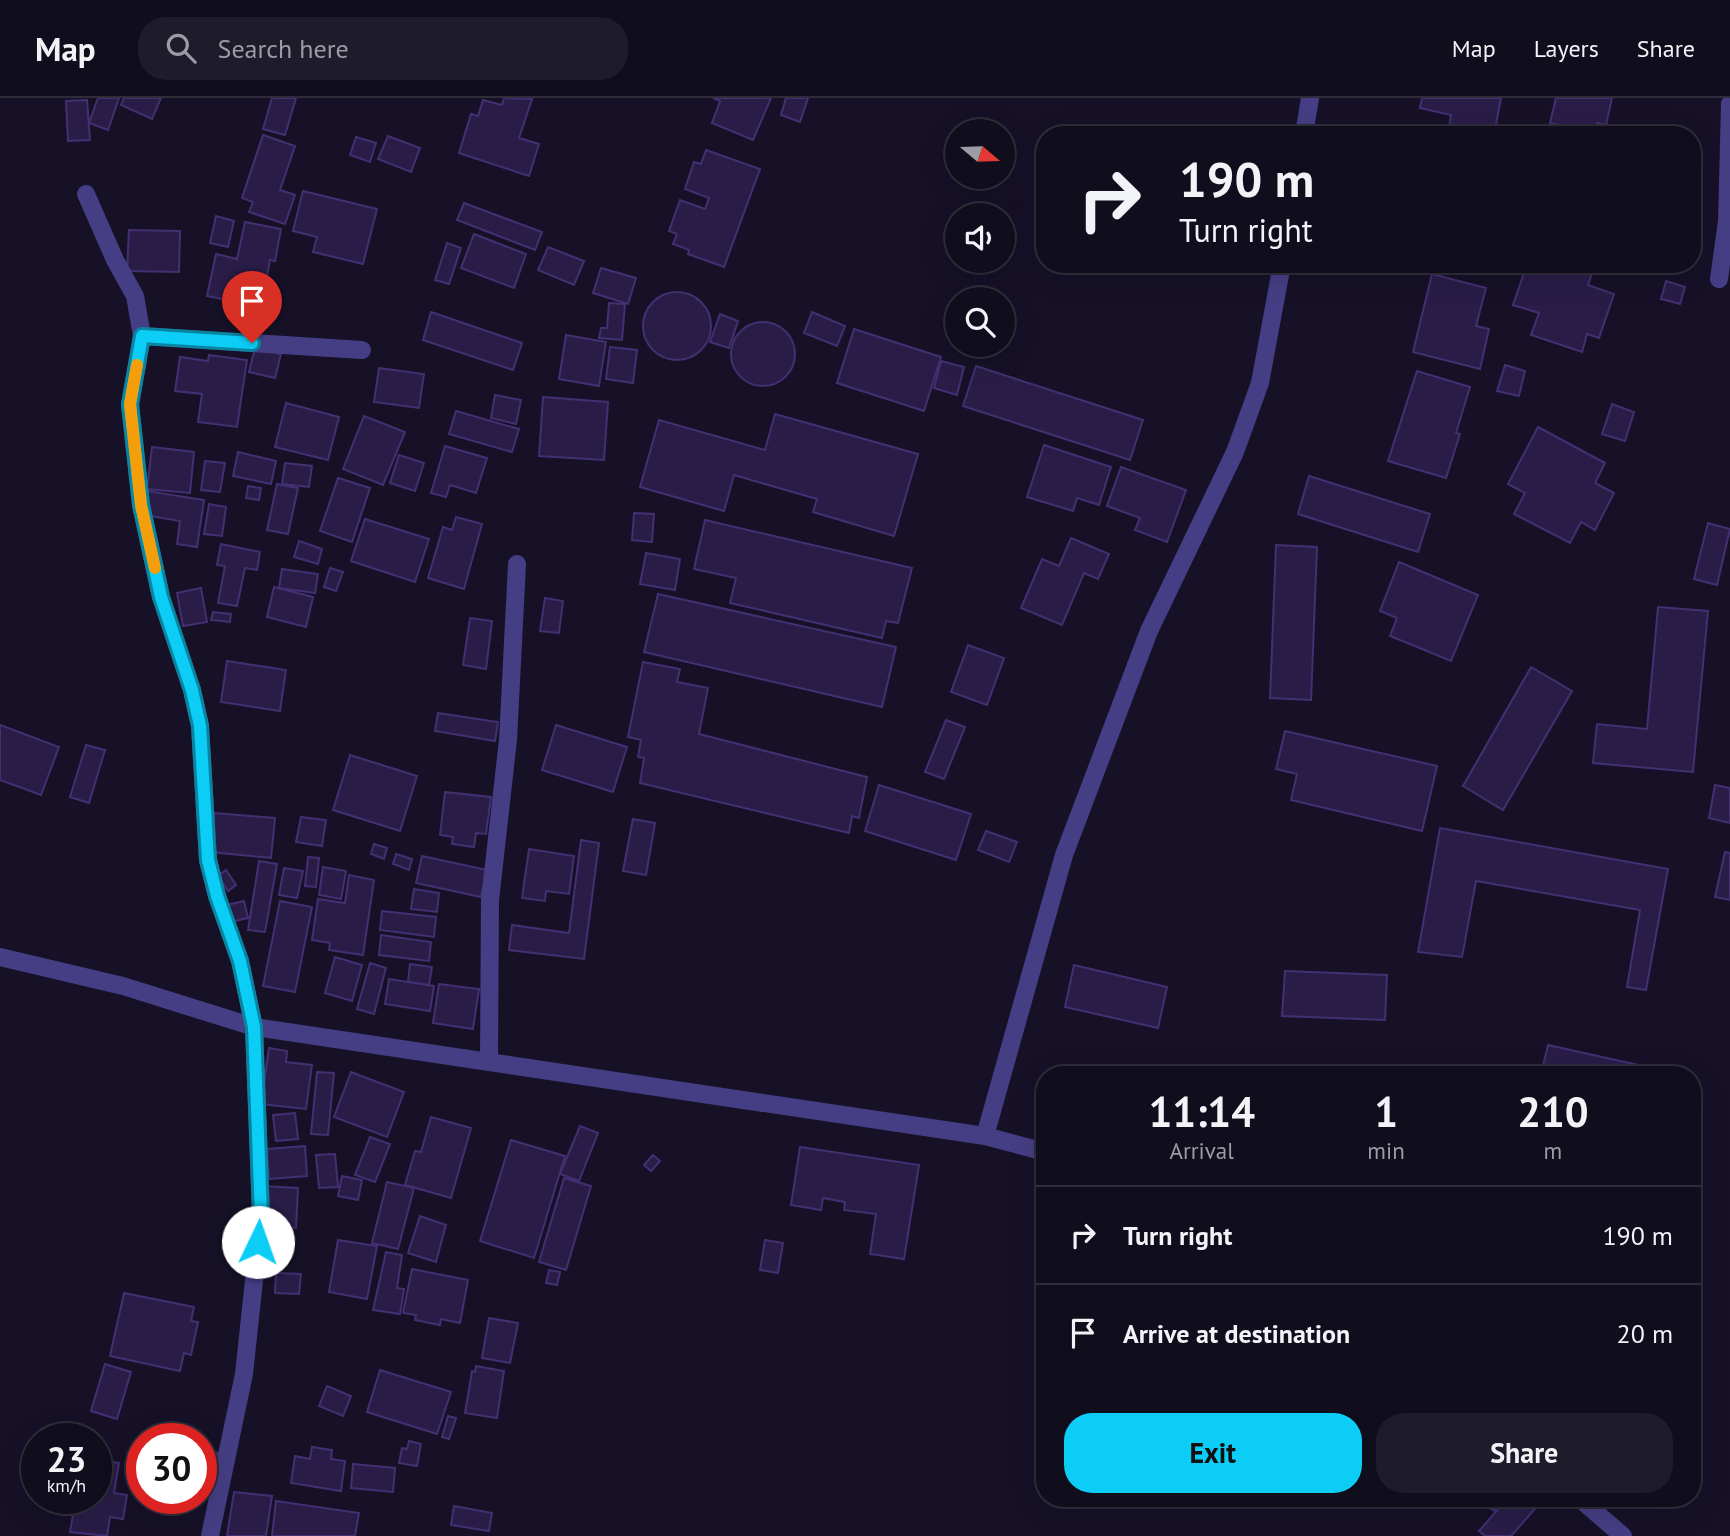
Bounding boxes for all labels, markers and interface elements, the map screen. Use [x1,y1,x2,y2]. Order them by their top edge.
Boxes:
search box [138,17,628,80]
text: Map [35,27,96,70]
icon: search [162,29,200,67]
text: Search here [218,32,349,65]
text: Map [1452,33,1496,64]
text: Layers [1534,33,1599,64]
text: Share [1637,33,1695,64]
north arrow [945,119,1015,189]
map controls [945,119,1015,357]
text: 190 m [1179,147,1314,211]
icon: right [1064,154,1155,245]
button: sound [945,203,1015,273]
text: Turn right [1179,209,1313,251]
pin [222,271,282,343]
icon: arrive [233,282,271,320]
button: search [945,287,1015,357]
text: 11:14 [1148,1084,1255,1139]
text: 1 [1374,1084,1398,1139]
text: 210 [1517,1084,1589,1139]
text: Arrival [1169,1136,1234,1165]
text: min [1367,1136,1405,1165]
text: m [1544,1136,1562,1165]
position arrow [221,1205,295,1279]
icon: right [1064,1216,1102,1254]
text: Turn right [1123,1219,1232,1252]
text: 190 m [1602,1219,1673,1252]
icon: arrive [1064,1314,1102,1352]
text: Arrive at destination [1123,1317,1350,1350]
text: 20 m [1617,1317,1673,1350]
button: Exit [1064,1413,1362,1493]
button: Share [1376,1413,1673,1493]
speed limit sign: 30 [126,1423,217,1514]
text: 23 [47,1436,86,1482]
text: km/h [47,1474,86,1497]

